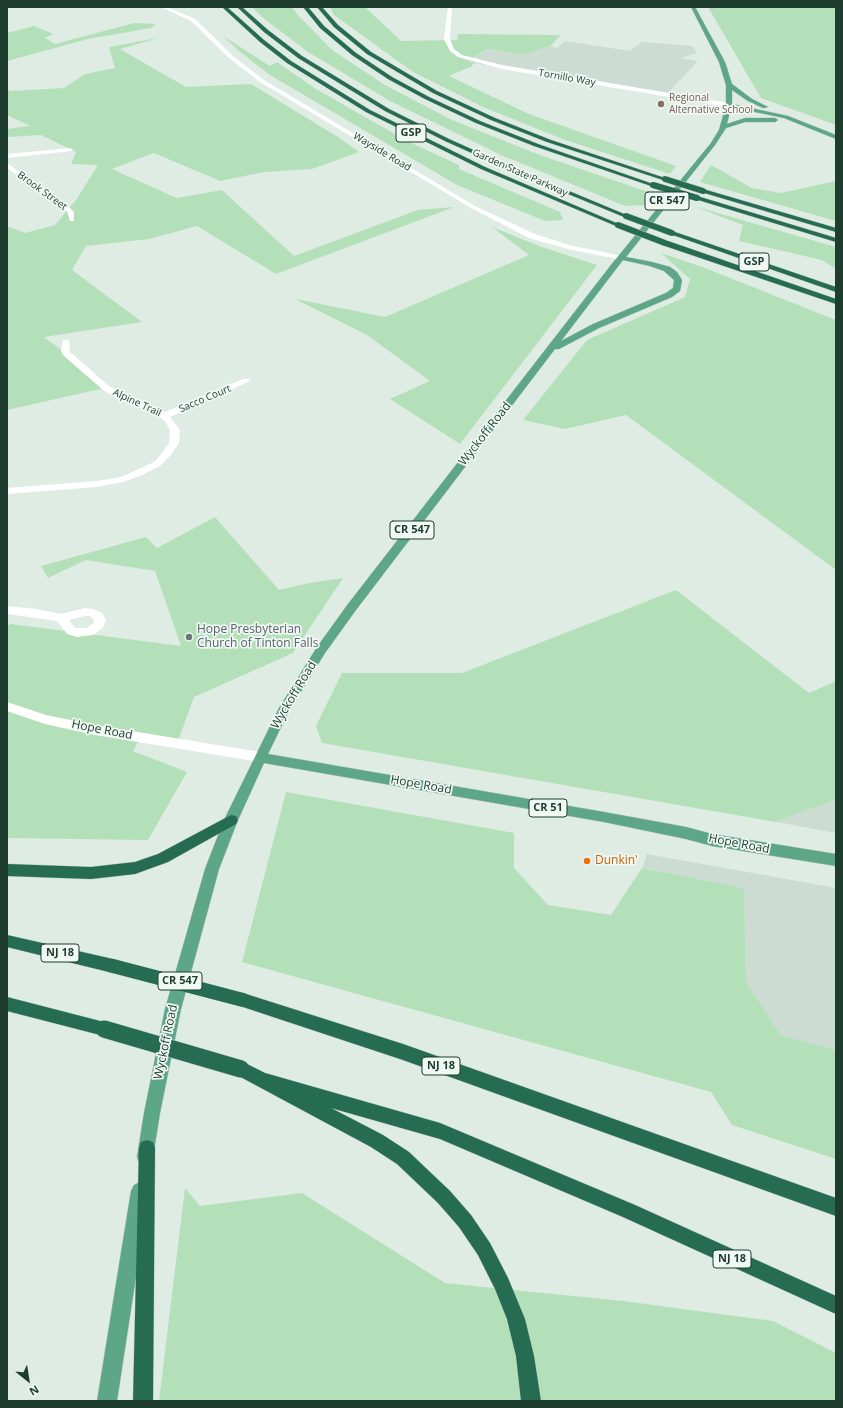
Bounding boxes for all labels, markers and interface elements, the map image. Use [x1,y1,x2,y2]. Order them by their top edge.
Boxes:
street label: Tornillo Way [538,67,596,89]
place label: Regional Alternative School [669,92,753,116]
marker: Regional Alternative School [656,99,666,109]
road number: GSP [396,124,426,142]
street label: Wayside Road [351,130,413,174]
street label: Garden State Parkway [471,147,569,199]
street label: Brook Street [15,169,69,213]
road number: CR 547 [645,192,689,210]
road number: GSP [739,253,769,271]
street label: Sacco Court [177,383,233,415]
street label: Alpine Trail [111,387,163,419]
street label: Wyckoff Road [456,400,514,468]
road number: CR 547 [390,521,434,539]
place label: Hope Presbyterian Church of Tinton Falls [197,623,318,651]
marker: Hope Presbyterian Church of Tinton Falls [184,632,194,642]
street label: Wyckoff Road [268,659,320,731]
street label: Hope Road [70,717,134,743]
street label: Hope Road [389,773,453,797]
road number: CR 51 [529,799,567,817]
street label: Hope Road [707,831,771,857]
place label: Dunkin' [595,854,638,868]
marker: Dunkin' [582,856,592,866]
road number: NJ 18 [41,944,79,962]
road number: CR 547 [158,972,202,990]
street label: Wyckoff Road [151,1003,181,1081]
road number: NJ 18 [422,1057,460,1075]
road number: NJ 18 [713,1250,751,1268]
north arrow [8,1360,48,1400]
text: N [27,1382,42,1400]

